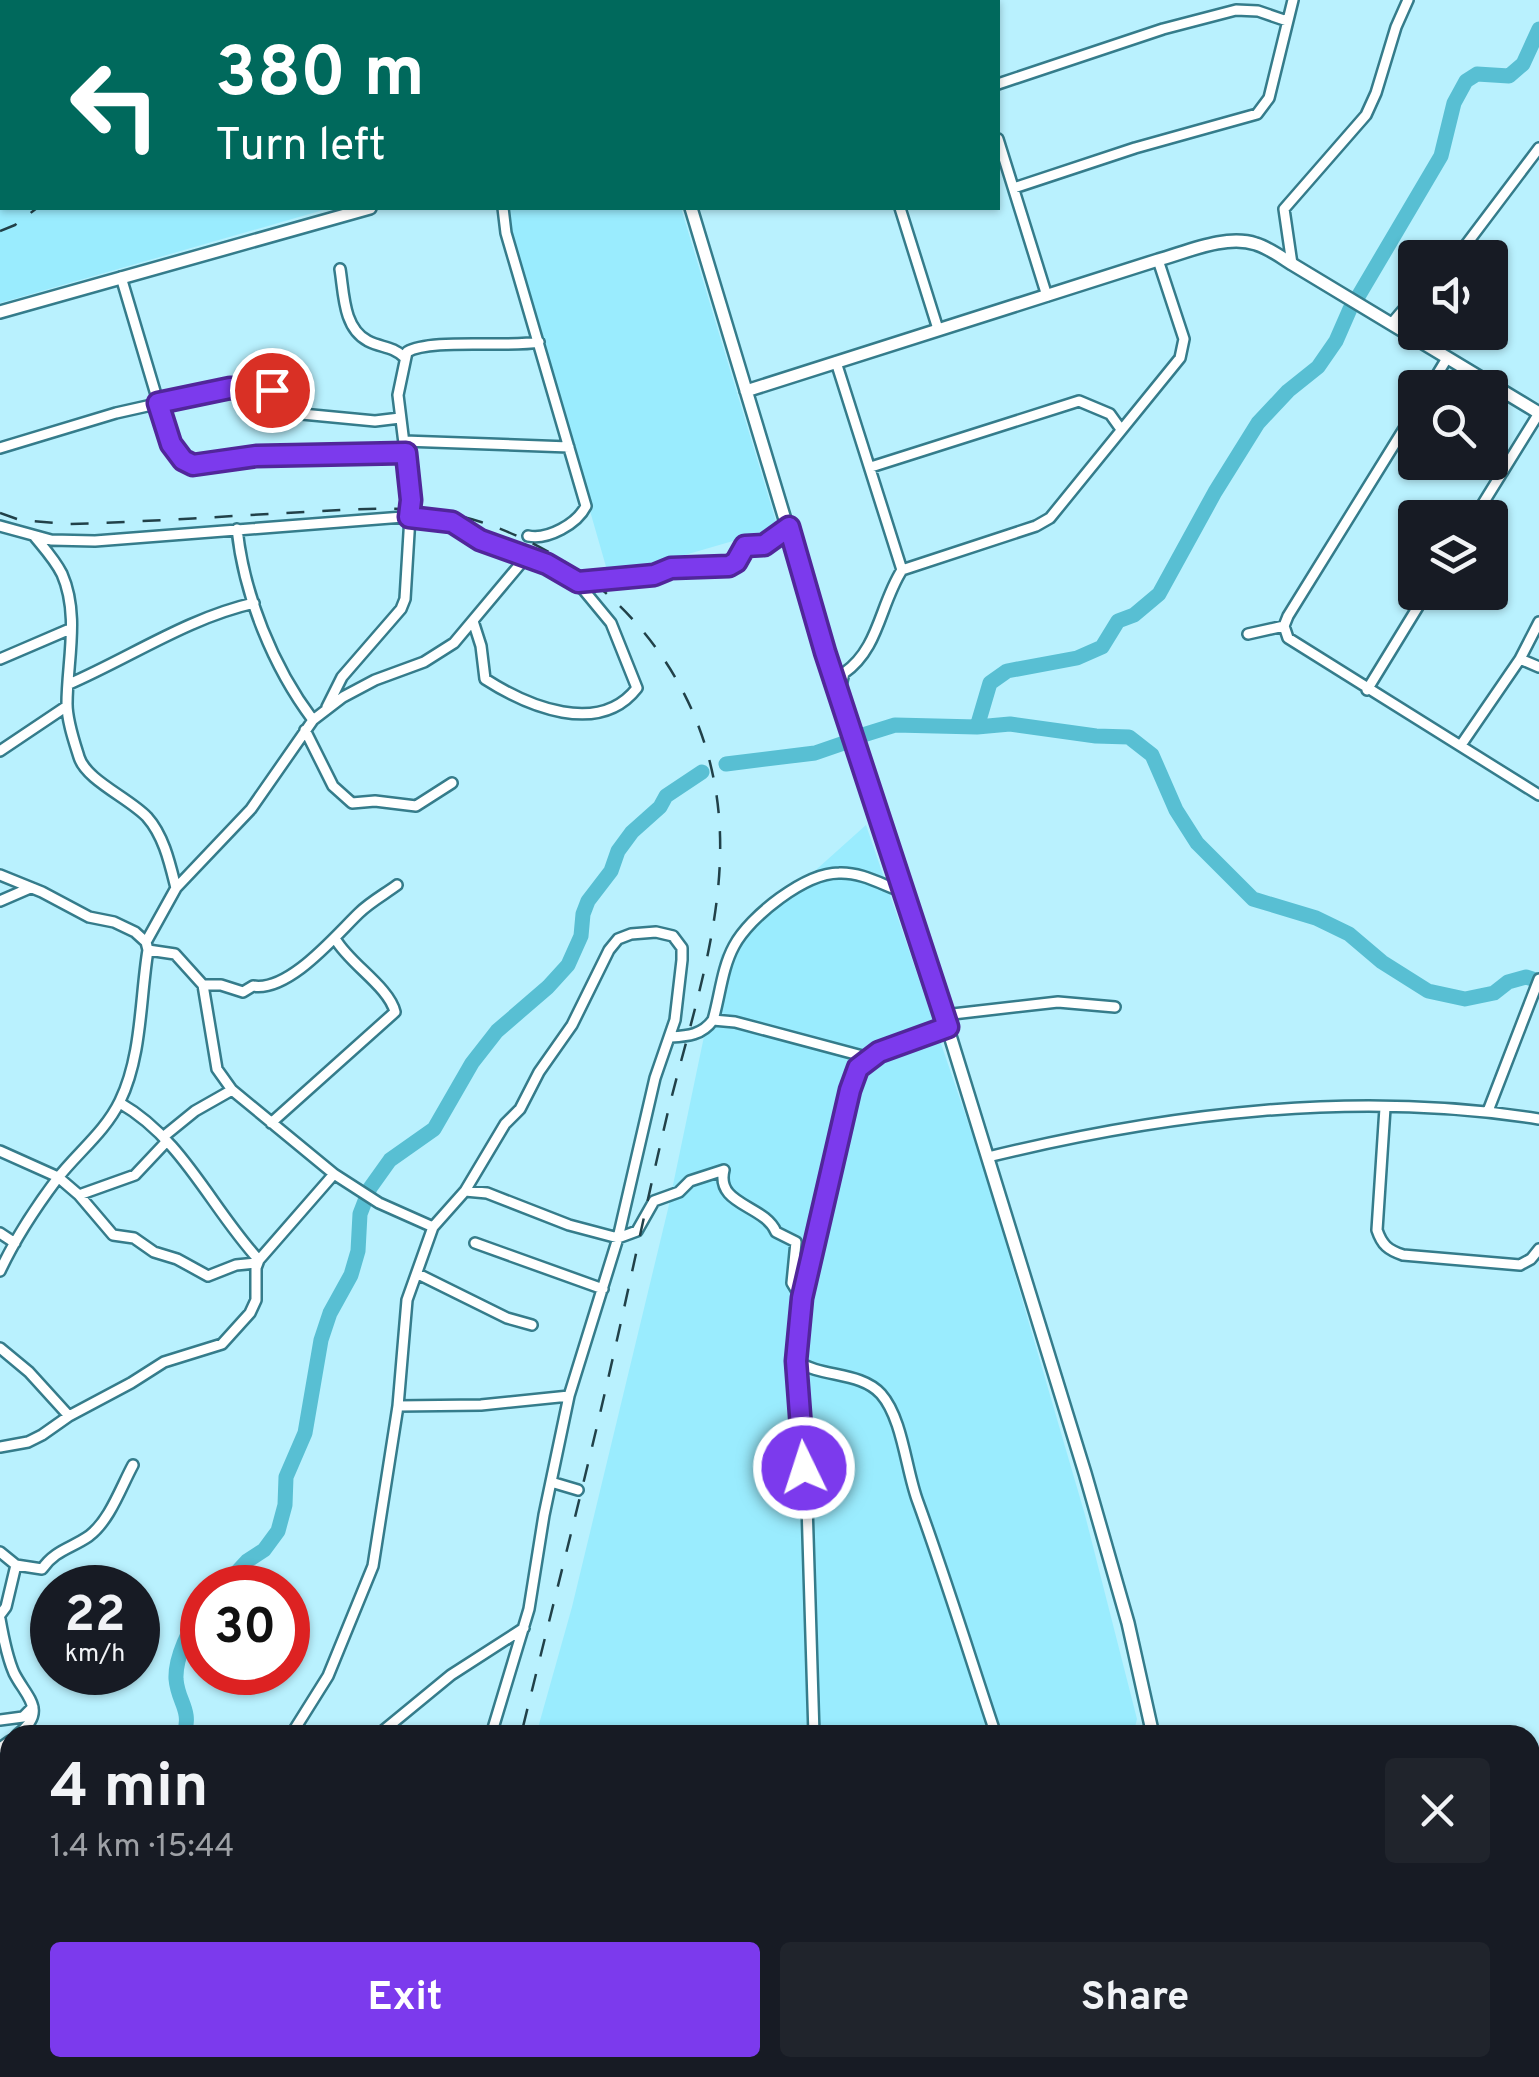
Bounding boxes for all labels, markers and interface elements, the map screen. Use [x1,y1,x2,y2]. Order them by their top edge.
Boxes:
text: 380 m [215,32,425,121]
icon: left [50,40,180,170]
text: Turn left [215,119,386,176]
map controls [1398,240,1508,610]
button: sound [1398,240,1508,350]
pin [230,348,315,433]
icon: arrive [245,363,300,418]
button: search [1398,370,1508,480]
button: layers [1398,500,1508,610]
position arrow [752,1416,856,1520]
speed limit sign: 30 [180,1565,310,1695]
text: 22 [64,1586,126,1649]
text: km/h [65,1639,125,1671]
text: 4 min [50,1752,209,1828]
button: close [1385,1758,1490,1863]
text: 1.4 km · 15:44 [50,1828,234,1868]
button: Exit [50,1942,760,2057]
button: Share [780,1942,1490,2057]

